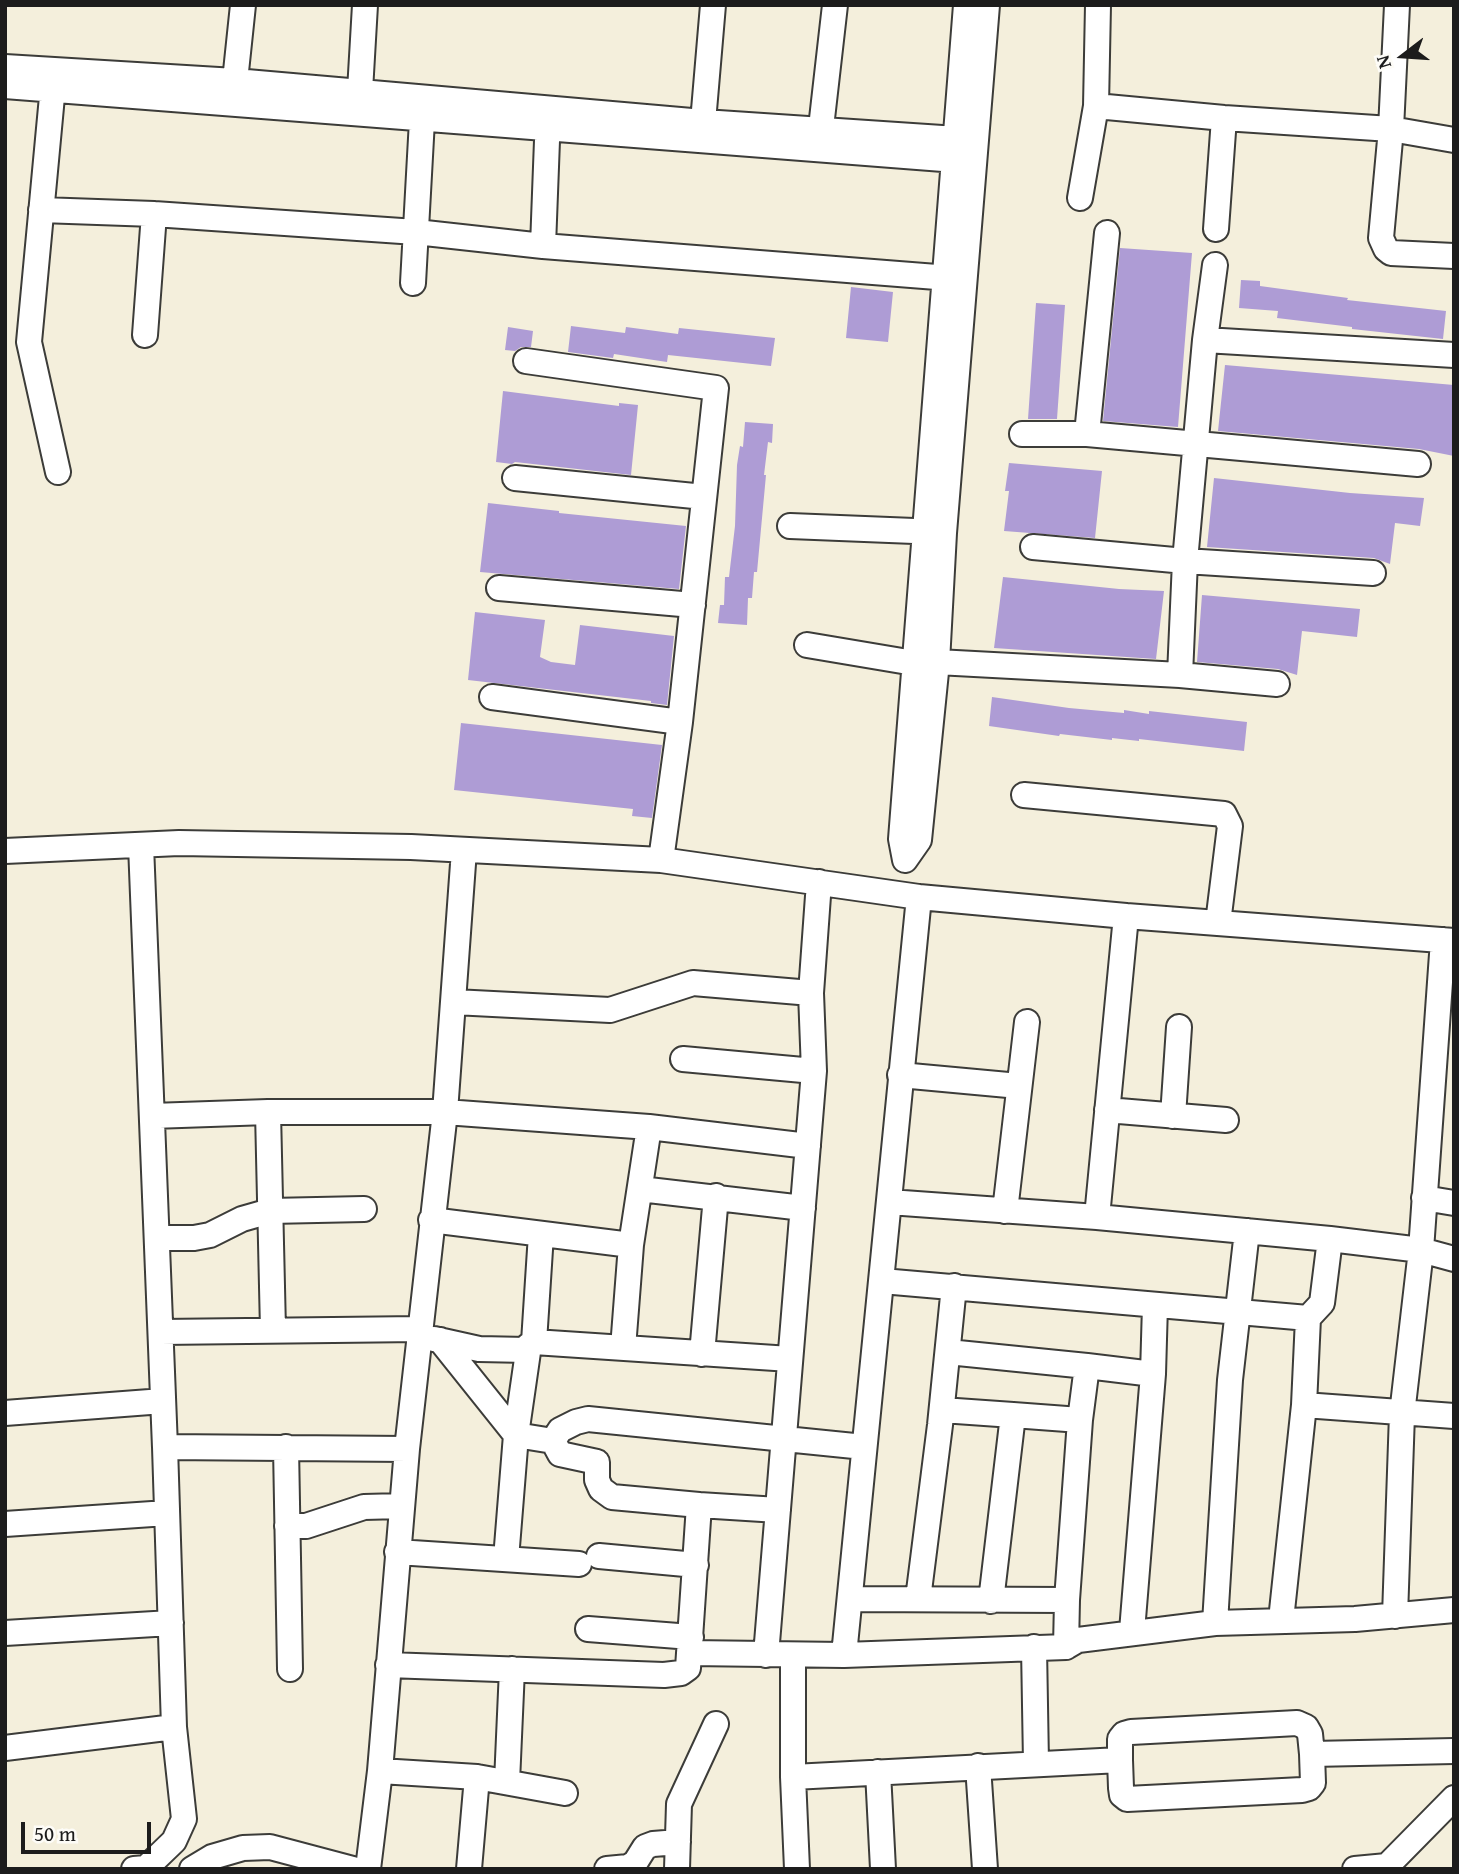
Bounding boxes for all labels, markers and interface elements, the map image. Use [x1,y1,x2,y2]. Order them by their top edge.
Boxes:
north arrow [1368,21,1438,91]
text: N [1368,52,1398,72]
scale bar [24,1808,154,1852]
text: 50 m [34,1818,76,1849]

